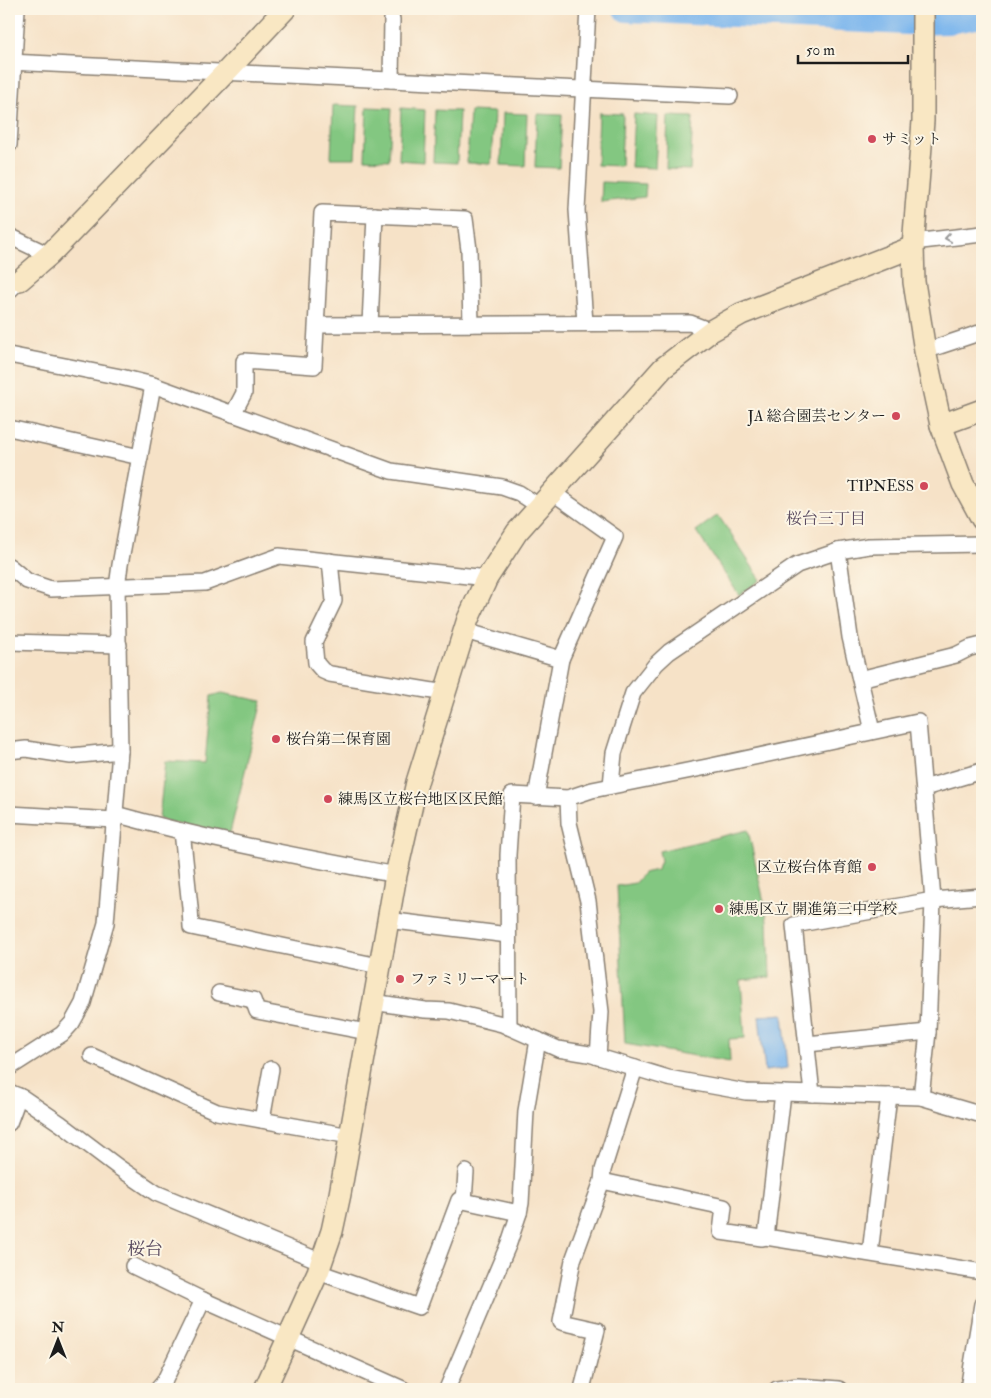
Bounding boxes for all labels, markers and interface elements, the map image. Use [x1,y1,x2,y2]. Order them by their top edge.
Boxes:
scale bar [798,32,908,64]
text: 50 m [806,41,835,60]
place label: サミット [882,130,942,149]
marker: サミット [866,133,878,145]
one-way arrow [943,232,951,243]
place label: JA 総合園芸センター [747,407,886,427]
marker: JA 総合園芸センター [890,410,902,422]
place label: TIPNESS [847,477,914,496]
marker: TIPNESS [918,480,930,492]
district label: 桜台三丁目 [786,509,866,529]
place label: 桜台第二保育園 [286,730,391,749]
marker: 桜台第二保育園 [270,733,282,745]
place label: 練馬区立桜台地区区民館 [338,790,503,809]
marker: 練馬区立桜台地区区民館 [322,793,334,805]
place label: 区立桜台体育館 [757,858,862,877]
marker: 区立桜台体育館 [866,861,878,873]
place label: 練馬区立 開進第三中学校 [729,900,897,919]
marker: 練馬区立 開進第三中学校 [713,903,725,915]
place label: ファミリーマート [410,970,530,989]
marker: ファミリーマート [394,973,406,985]
district label: 桜台 [127,1238,163,1261]
north arrow [32,1316,82,1366]
text: N [51,1319,65,1336]

